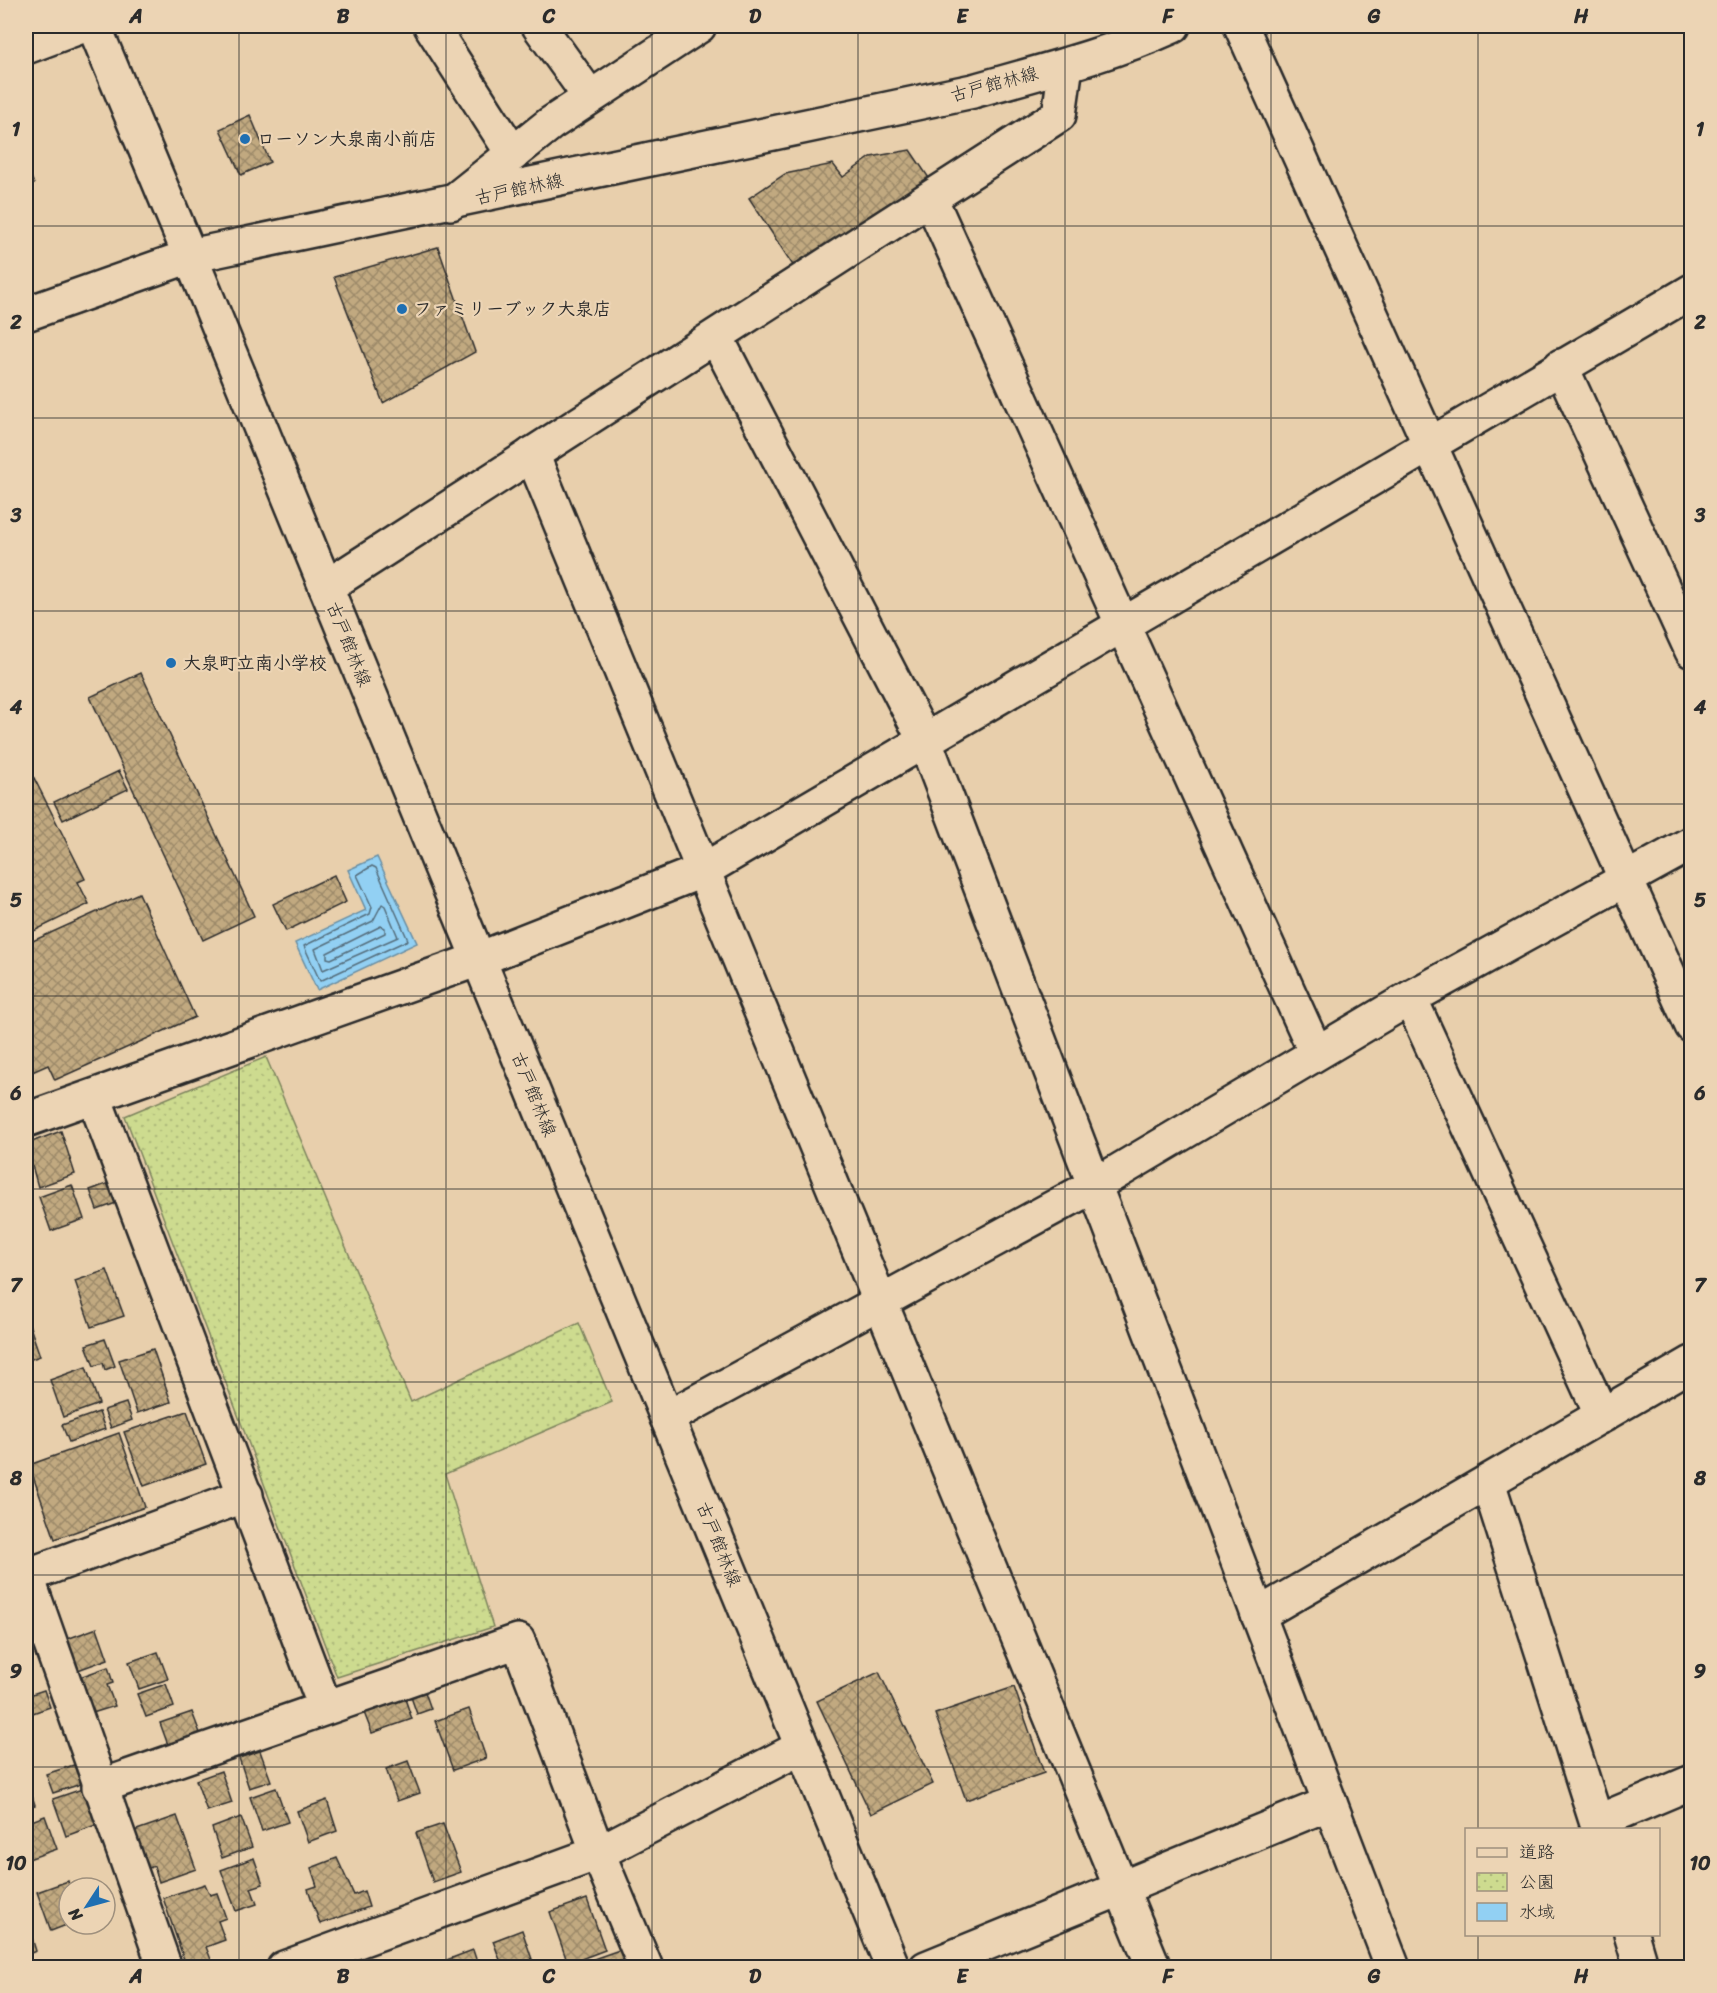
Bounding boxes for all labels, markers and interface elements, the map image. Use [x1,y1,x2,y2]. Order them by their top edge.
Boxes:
text: A [128,0,143,34]
text: B [337,0,350,34]
text: C [542,0,556,34]
text: D [749,0,762,34]
text: E [956,0,969,34]
text: F [1162,0,1175,34]
text: G [1367,0,1381,34]
text: H [1573,0,1589,34]
street label: 古戸館林線 [946,57,1042,111]
text: 1 [12,112,21,147]
text: 1 [1696,112,1705,147]
place label: ローソン大泉南小前店 [257,123,437,155]
marker: ローソン大泉南小前店 [238,132,252,146]
street label: 古戸館林線 [472,164,566,214]
place label: ファミリーブック大泉店 [414,293,611,325]
marker: ファミリーブック大泉店 [395,302,409,316]
text: 2 [9,305,22,340]
text: 2 [1693,305,1706,340]
text: 3 [10,498,22,533]
text: 3 [1694,498,1706,533]
street label: 古戸館林線 [317,596,381,692]
place label: 大泉町立南小学校 [183,647,327,679]
marker: 大泉町立南小学校 [164,656,178,670]
text: 4 [9,690,23,725]
text: 4 [1693,690,1707,725]
text: 5 [10,883,22,918]
text: 5 [1694,883,1706,918]
street label: 古戸館林線 [502,1046,566,1142]
text: 6 [9,1076,22,1111]
text: 6 [1693,1076,1706,1111]
text: 7 [10,1268,23,1303]
text: 7 [1694,1268,1707,1303]
text: 8 [9,1461,23,1496]
text: 8 [1693,1461,1707,1496]
street label: 古戸館林線 [687,1496,751,1592]
text: 9 [10,1654,22,1689]
text: 9 [1694,1654,1706,1689]
legend [1465,1828,1660,1936]
text: 道路 [1519,1836,1555,1868]
text: 10 [5,1846,27,1881]
text: 10 [1689,1846,1711,1881]
text: 公園 [1519,1866,1555,1898]
north arrow [57,1876,117,1936]
text: 水域 [1519,1896,1555,1928]
text: N [60,1901,91,1928]
text: A [128,1959,143,1993]
text: B [337,1959,350,1993]
text: C [542,1959,556,1993]
text: D [749,1959,762,1993]
text: E [956,1959,969,1993]
text: F [1162,1959,1175,1993]
text: G [1367,1959,1381,1993]
text: H [1573,1959,1589,1993]

